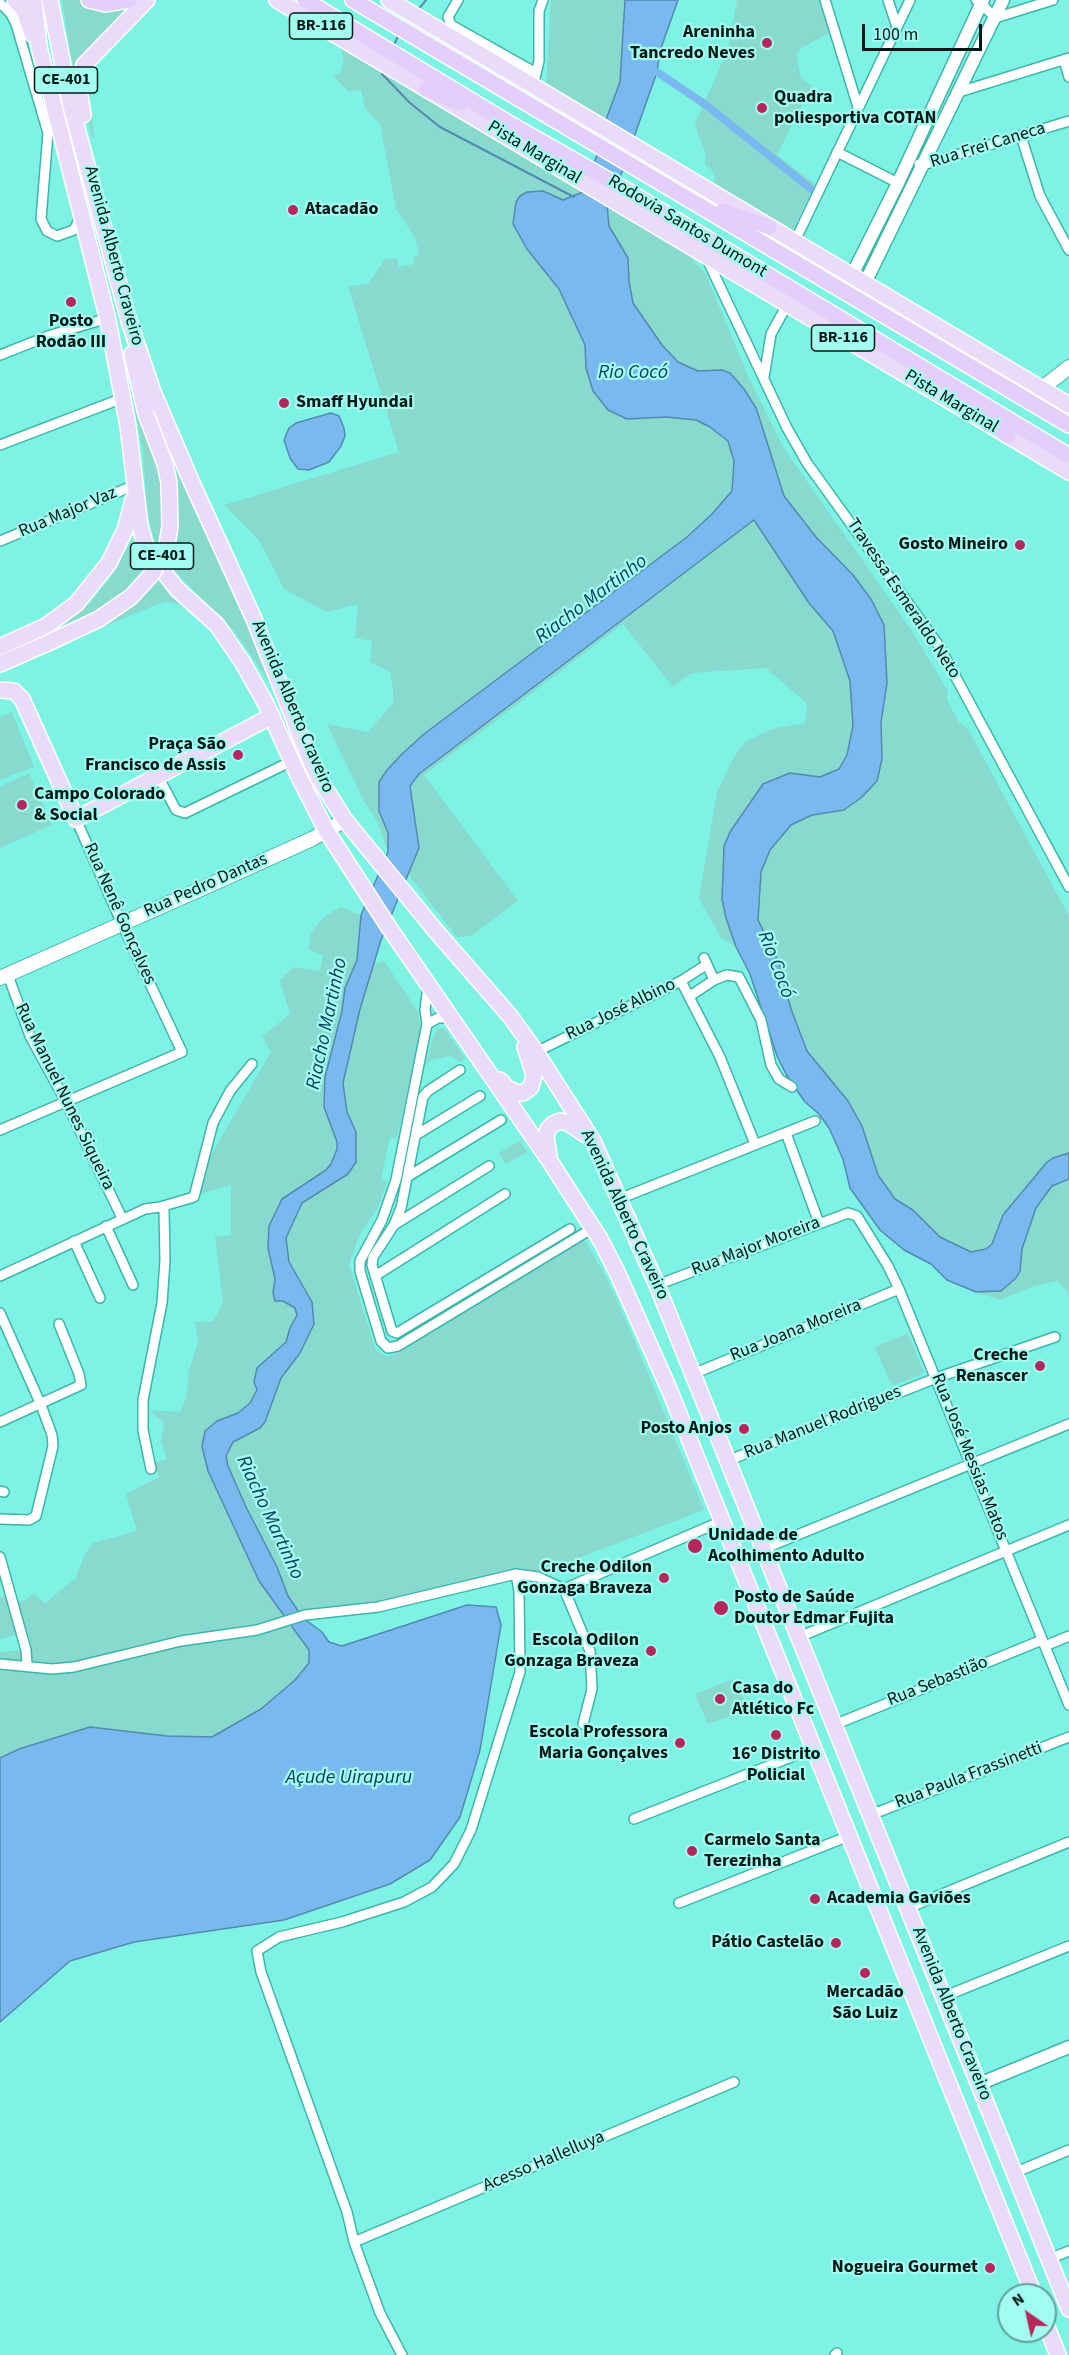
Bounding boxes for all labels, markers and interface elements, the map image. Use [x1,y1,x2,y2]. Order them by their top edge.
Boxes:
scale bar [865,12,985,50]
road number: BR-116 [290,13,352,39]
place label: Areninha Tancredo Neves [630,22,755,64]
text: 100 m [873,22,918,47]
marker: Areninha Tancredo Neves [760,36,774,50]
road number: CE-401 [34,67,98,93]
place label: Quadra poliesportiva COTAN [774,87,936,130]
marker: Quadra poliesportiva COTAN [755,101,769,115]
street label: Pista Marginal [483,117,585,189]
street label: Rua Frei Caneca [928,118,1048,174]
street label: Avenida Alberto Craveiro [79,164,147,348]
street label: Rodovia Santos Dumont [604,171,770,283]
place label: Atacadão [305,199,379,221]
marker: Atacadão [286,203,300,217]
marker: Posto Rodão III [64,295,78,309]
place label: Posto Rodão III [36,311,106,354]
road number: BR-116 [812,325,874,351]
water label: Rio Cocó [598,362,668,386]
street label: Pista Marginal [900,366,1002,438]
place label: Smaff Hyundai [296,392,413,414]
marker: Smaff Hyundai [277,396,291,410]
street label: Rua Major Vaz [16,483,120,543]
street label: Travessa Esmeraldo Neto [841,515,965,683]
place label: Gosto Mineiro [899,534,1008,556]
marker: Gosto Mineiro [1013,538,1027,552]
road number: CE-401 [130,543,194,569]
water label: Riacho Martinho [531,550,653,650]
street label: Avenida Alberto Craveiro [246,618,338,796]
place label: Praça São Francisco de Assis [85,734,226,777]
marker: Praça São Francisco de Assis [231,748,245,762]
place label: Campo Colorado & Social [34,784,165,826]
marker: Campo Colorado & Social [15,798,29,812]
street label: Rua Nenê Gonçalves [78,840,160,988]
street label: Rua Pedro Dantas [141,849,271,923]
water label: Rio Cocó [751,928,799,1002]
water label: Riacho Martinho [302,956,354,1092]
street label: Rua José Albino [563,974,679,1046]
street label: Rua Manuel Nunes Siqueira [9,1000,119,1194]
street label: Avenida Alberto Craveiro [575,1127,673,1303]
street label: Rua Major Moreira [689,1213,823,1281]
street label: Rua Joana Moreira [727,1295,865,1367]
place label: Creche Renascer [956,1345,1028,1388]
marker: Creche Renascer [1033,1359,1047,1373]
street label: Rua José Messias Matos [926,1370,1012,1544]
street label: Rua Manuel Rodrigues [741,1382,905,1464]
place label: Posto Anjos [640,1418,732,1440]
marker: Posto Anjos [737,1422,751,1436]
water label: Riacho Martinho [230,1452,308,1584]
place label: Unidade de Acolhimento Adulto [708,1525,864,1568]
marker: Unidade de Acolhimento Adulto [686,1537,704,1555]
place label: Creche Odilon Gonzaga Braveza [517,1557,652,1600]
marker: Creche Odilon Gonzaga Braveza [657,1571,671,1585]
place label: Posto de Saúde Doutor Edmar Fujita [734,1587,894,1630]
marker: Posto de Saúde Doutor Edmar Fujita [712,1599,730,1617]
place label: Escola Odilon Gonzaga Braveza [504,1630,639,1672]
marker: Escola Odilon Gonzaga Braveza [644,1644,658,1658]
street label: Rua Sebastião [885,1652,991,1712]
place label: Casa do Atlético Fc [732,1678,814,1720]
marker: Casa do Atlético Fc [713,1692,727,1706]
place label: Escola Professora Maria Gonçalves [529,1722,668,1764]
marker: 16º Distrito Policial [769,1728,783,1742]
marker: Escola Professora Maria Gonçalves [673,1736,687,1750]
street label: Rua Paula Frassinetti [892,1738,1046,1814]
place label: 16º Distrito Policial [732,1744,820,1786]
water label: Açude Uirapuru [286,1767,412,1791]
place label: Carmelo Santa Terezinha [704,1830,820,1872]
marker: Carmelo Santa Terezinha [685,1844,699,1858]
place label: Academia Gaviões [827,1888,971,1910]
marker: Academia Gaviões [808,1892,822,1906]
street label: Avenida Alberto Craveiro [906,1924,996,2104]
place label: Pátio Castelão [711,1932,824,1954]
marker: Pátio Castelão [829,1936,843,1950]
marker: Mercadão São Luiz [858,1966,872,1980]
place label: Mercadão São Luiz [826,1982,904,2024]
street label: Acesso Hallelluya [480,2127,608,2197]
place label: Nogueira Gourmet [832,2257,978,2279]
marker: Nogueira Gourmet [983,2261,997,2275]
north arrow [997,2283,1057,2343]
text: N [1007,2288,1029,2312]

